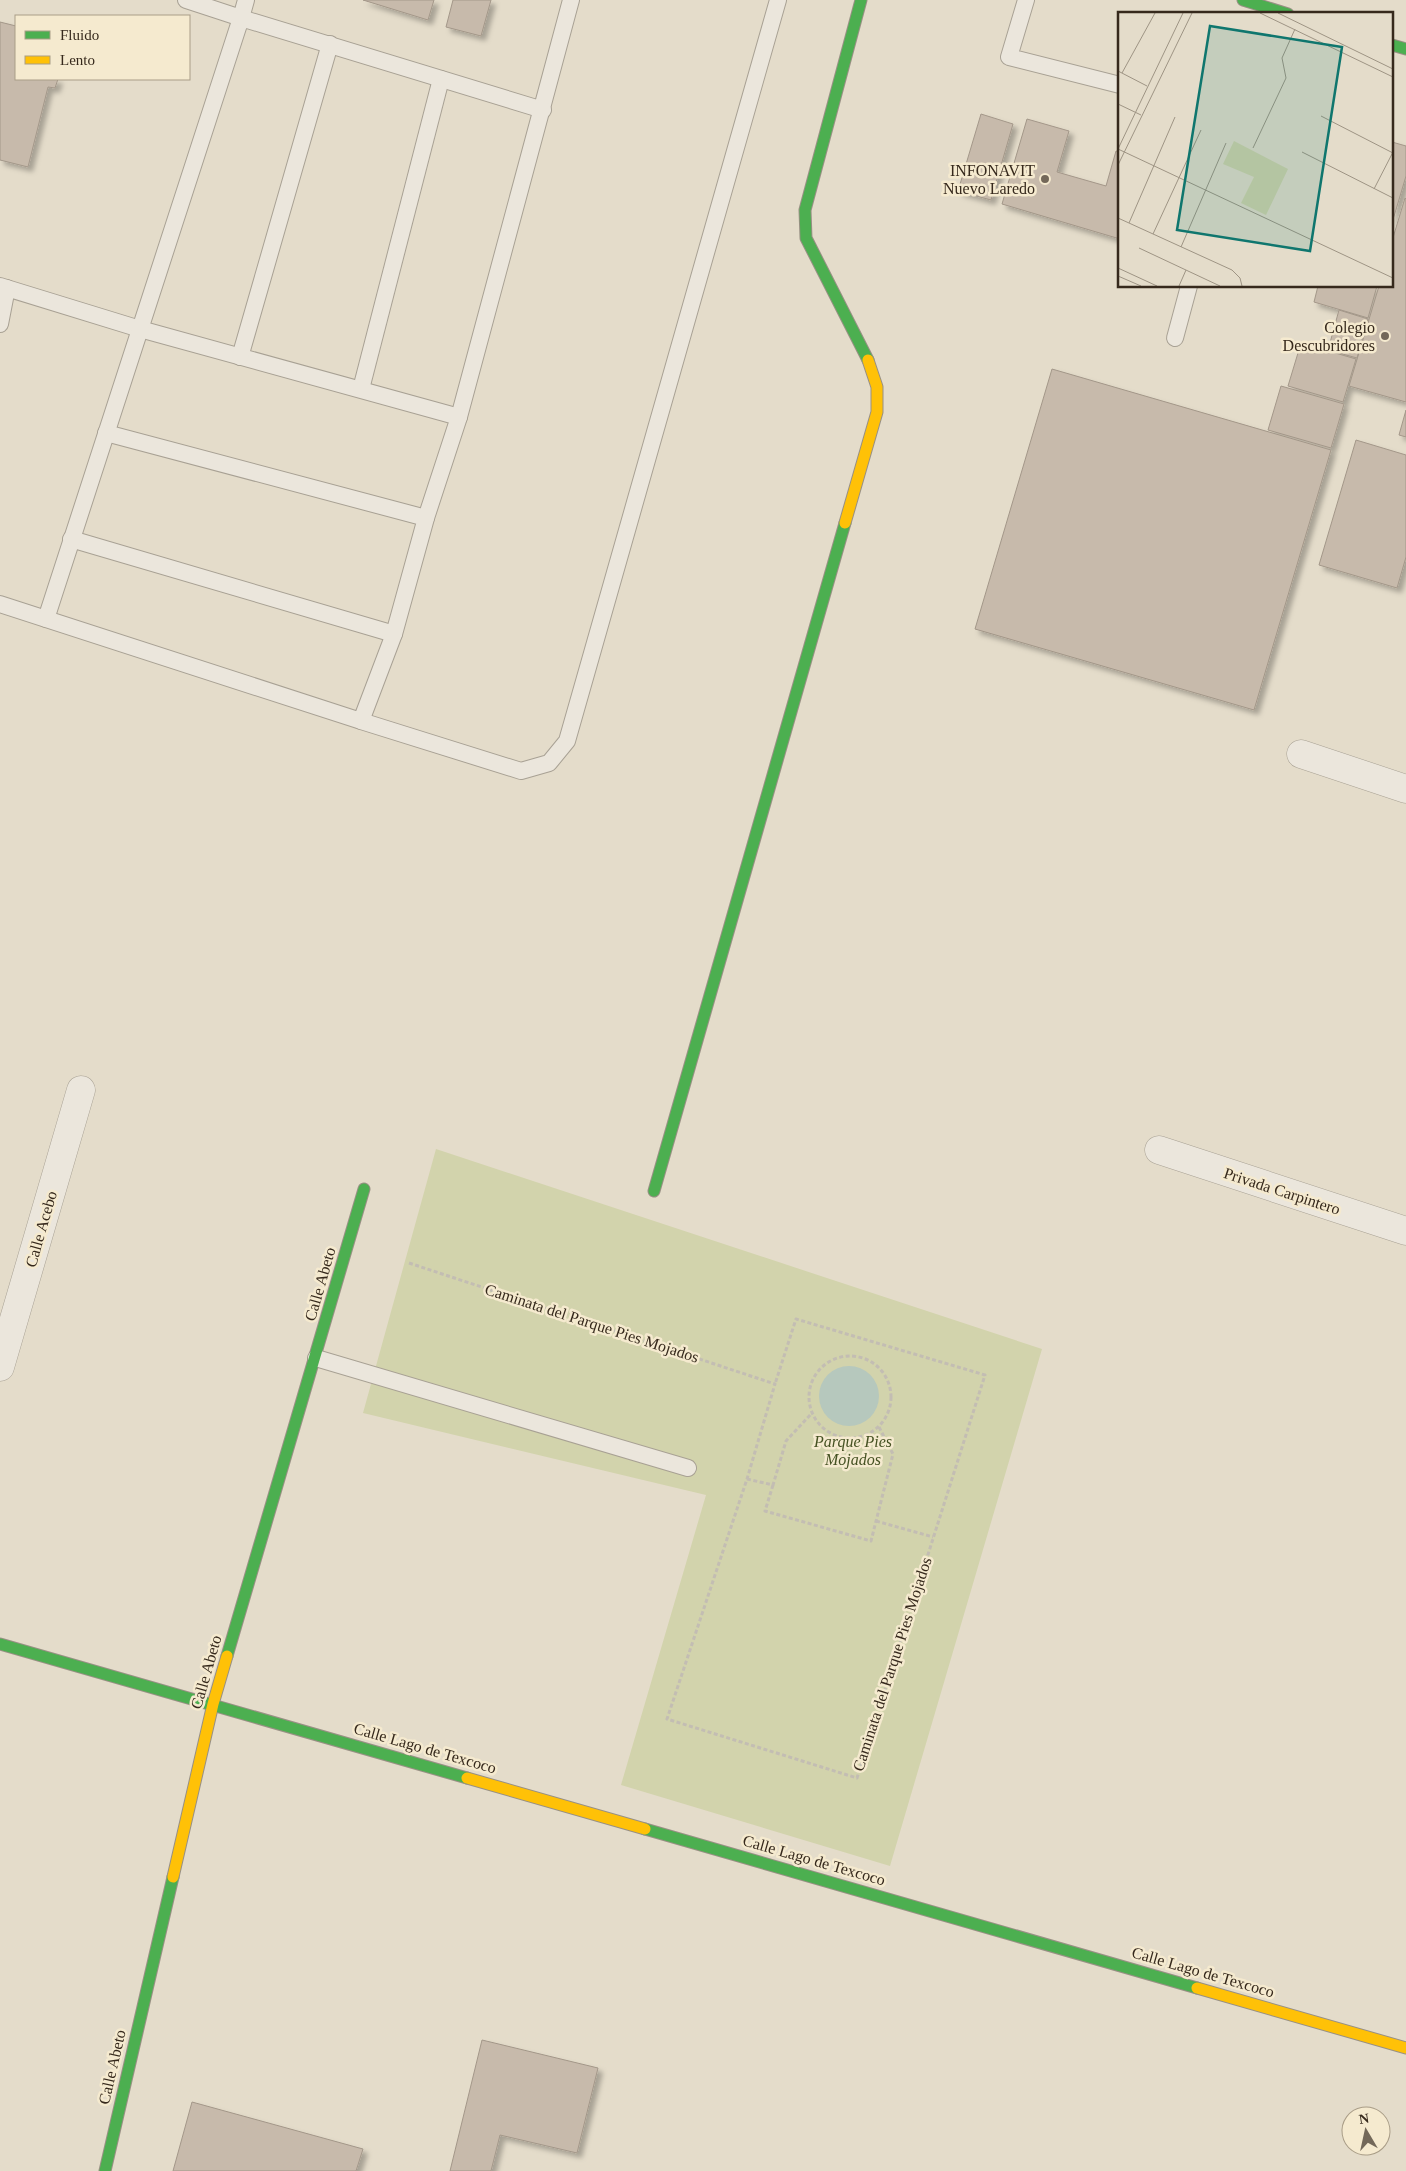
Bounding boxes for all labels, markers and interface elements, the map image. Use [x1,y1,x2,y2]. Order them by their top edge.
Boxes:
inset map [1118,12,1394,288]
legend [15,15,190,80]
text: Fluido [60,27,99,43]
text: Lento [60,52,95,68]
place label: INFONAVIT Nuevo Laredo [943,162,1035,197]
marker: INFONAVIT Nuevo Laredo [1039,173,1051,185]
place label: Colegio Descubridores [1283,319,1375,354]
marker: Colegio Descubridores [1379,330,1391,342]
street label: Privada Carpintero [1221,1164,1342,1219]
street label: Calle Acebo [22,1189,60,1269]
street label: Calle Abeto [301,1245,339,1323]
street label: Caminata del Parque Pies Mojados [483,1280,701,1367]
park label: Parque Pies Mojados [813,1433,892,1469]
street label: Caminata del Parque Pies Mojados [849,1555,936,1773]
street label: Calle Abeto [187,1633,225,1711]
street label: Calle Lago de Texcoco [352,1720,498,1777]
street label: Calle Lago de Texcoco [741,1832,887,1889]
street label: Calle Lago de Texcoco [1130,1944,1276,2001]
street label: Calle Abeto [95,2028,129,2106]
north arrow [1341,2106,1391,2156]
text: N [1358,2110,1370,2127]

